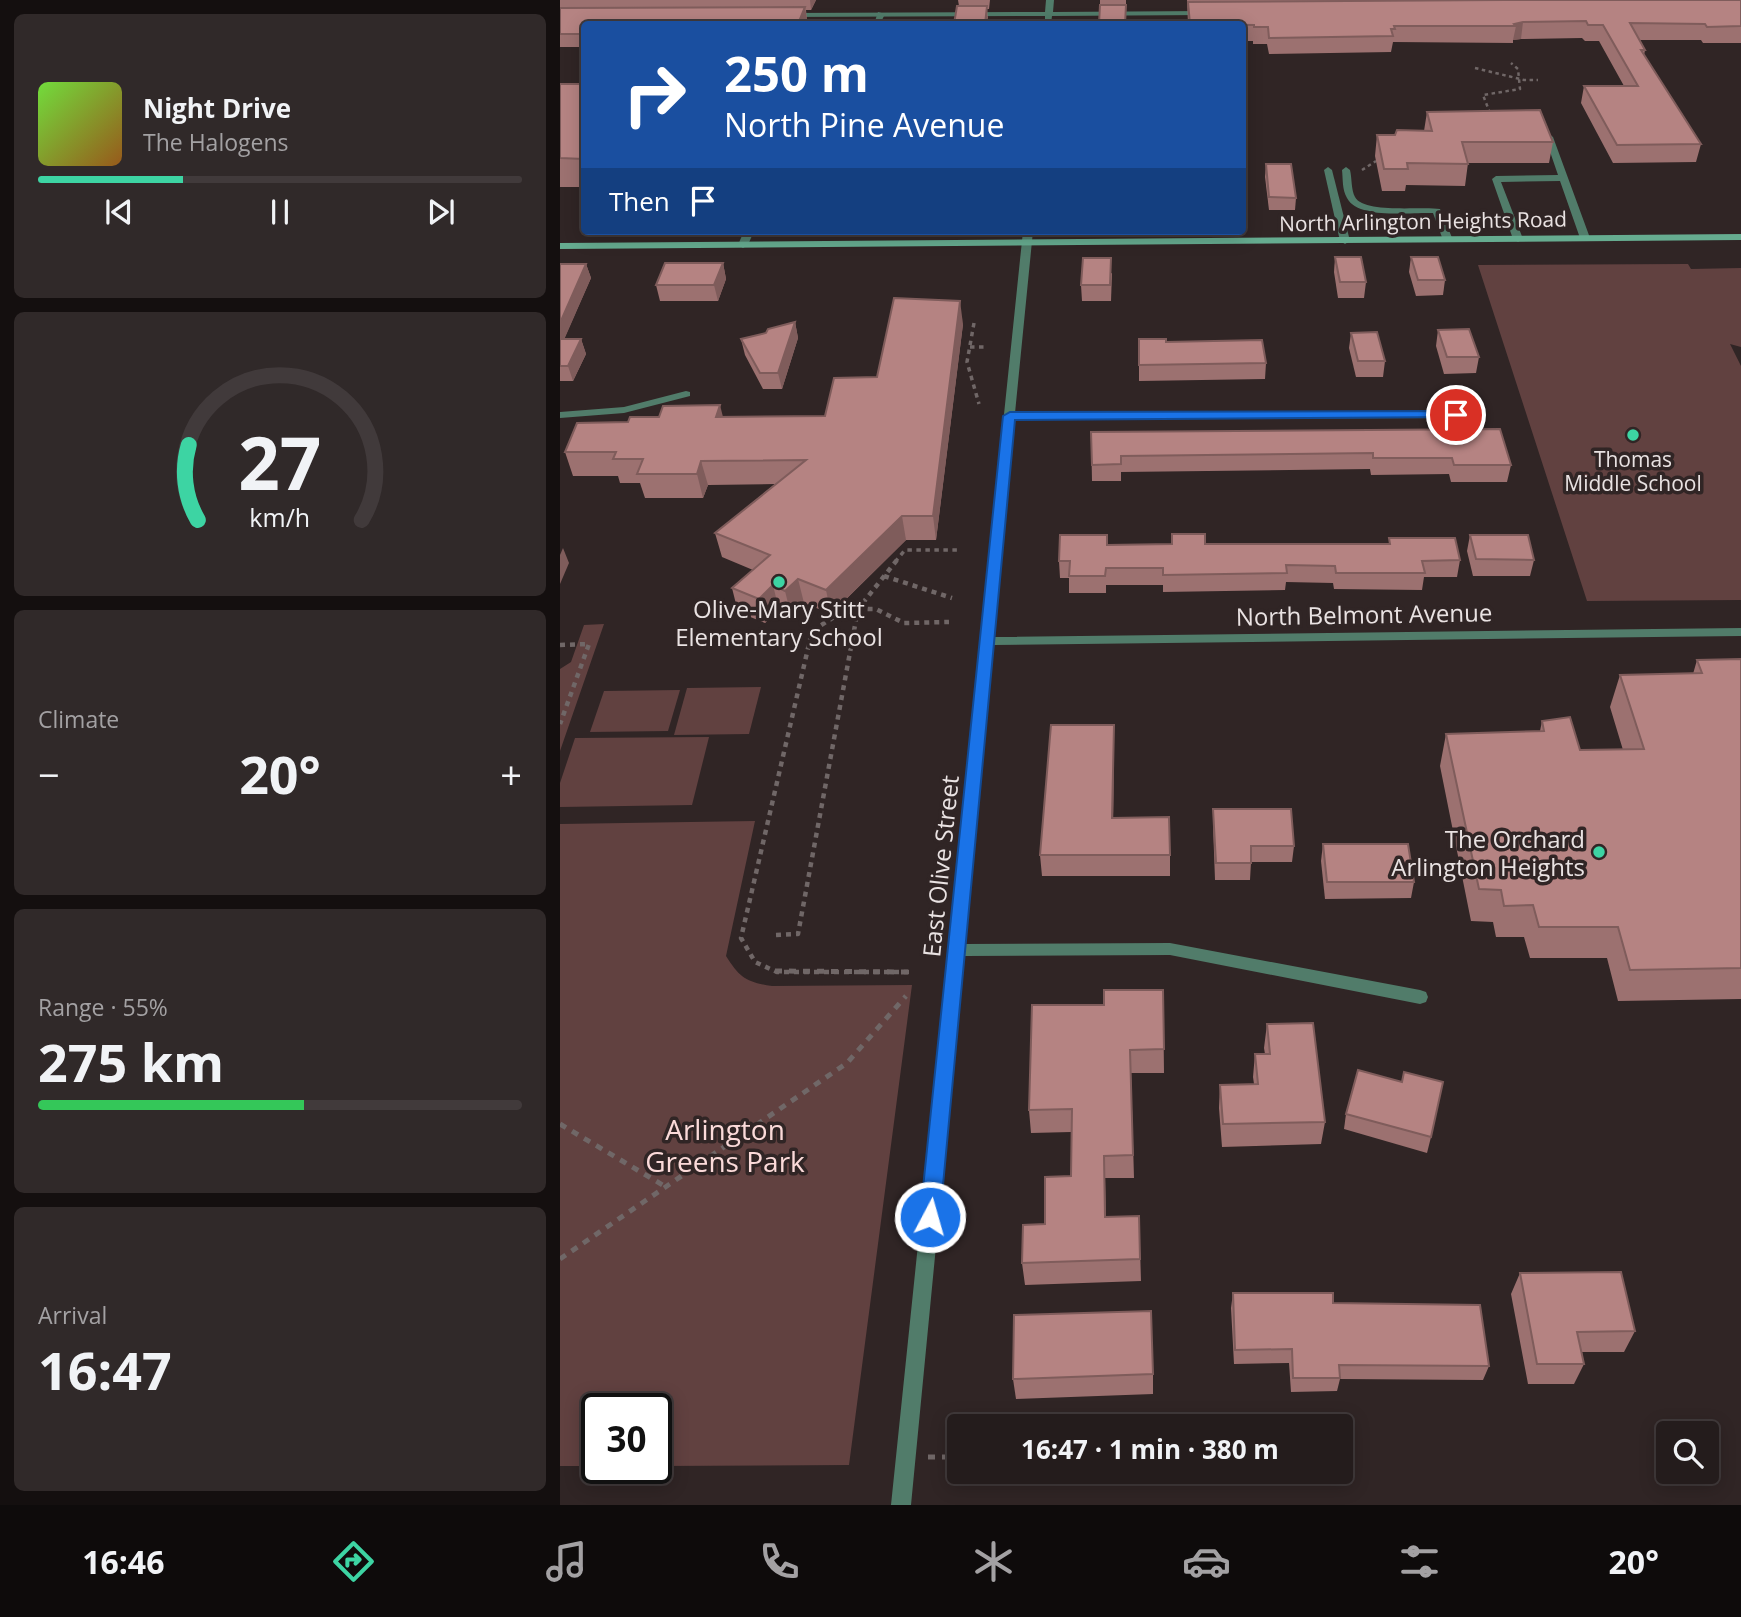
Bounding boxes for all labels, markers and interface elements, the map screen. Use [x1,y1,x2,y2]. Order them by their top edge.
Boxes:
text: 250 m [724,40,869,106]
icon: right [609,49,700,140]
text: Night Drive [143,90,291,126]
text: North Pine Avenue [724,103,1004,146]
text: The Halogens [143,126,289,158]
icon: arrive [684,182,722,220]
text: Then [609,183,670,219]
icon: previous [100,193,138,231]
icon: pause [261,193,299,231]
icon: next [422,193,460,231]
street label: North Arlington Heights Road [1279,204,1567,238]
pin [1426,385,1486,445]
icon: arrive [1437,396,1475,434]
text: 27 [238,413,322,512]
marker: Thomas Middle School [1625,427,1641,443]
place label: Thomas Middle School [1564,445,1702,497]
text: km/h [250,500,310,534]
marker: Olive-Mary Stitt Elementary School [771,574,787,590]
place label: Olive-Mary Stitt Elementary School [675,592,883,653]
street label: North Belmont Avenue [1235,595,1493,633]
text: Climate [38,703,119,735]
text: 20° [239,738,321,809]
text: − [38,748,60,800]
text: + [500,748,522,800]
street label: East Olive Street [914,774,966,958]
place label: The Orchard Arlington Heights [1391,822,1585,883]
marker: The Orchard Arlington Heights [1591,844,1607,860]
text: Range · 55% [38,991,168,1023]
text: 275 km [38,1026,224,1097]
park label: Arlington Greens Park [645,1110,805,1180]
position arrow [893,1180,967,1254]
text: Arrival [38,1299,107,1331]
text: 16:47 [38,1334,172,1405]
speed limit sign: 30 [581,1393,672,1484]
map controls [1656,1421,1719,1484]
button: search [1656,1421,1719,1484]
text: 16:47 · 1 min · 380 m [1021,1431,1279,1467]
icon: directions [329,1537,378,1586]
icon: music [542,1537,591,1586]
icon: phone [755,1537,804,1586]
icon: climate [969,1537,1018,1586]
icon: car [1182,1537,1231,1586]
icon: filters [1395,1537,1444,1586]
text: 16:46 [82,1540,164,1583]
text: 20° [1609,1540,1659,1583]

